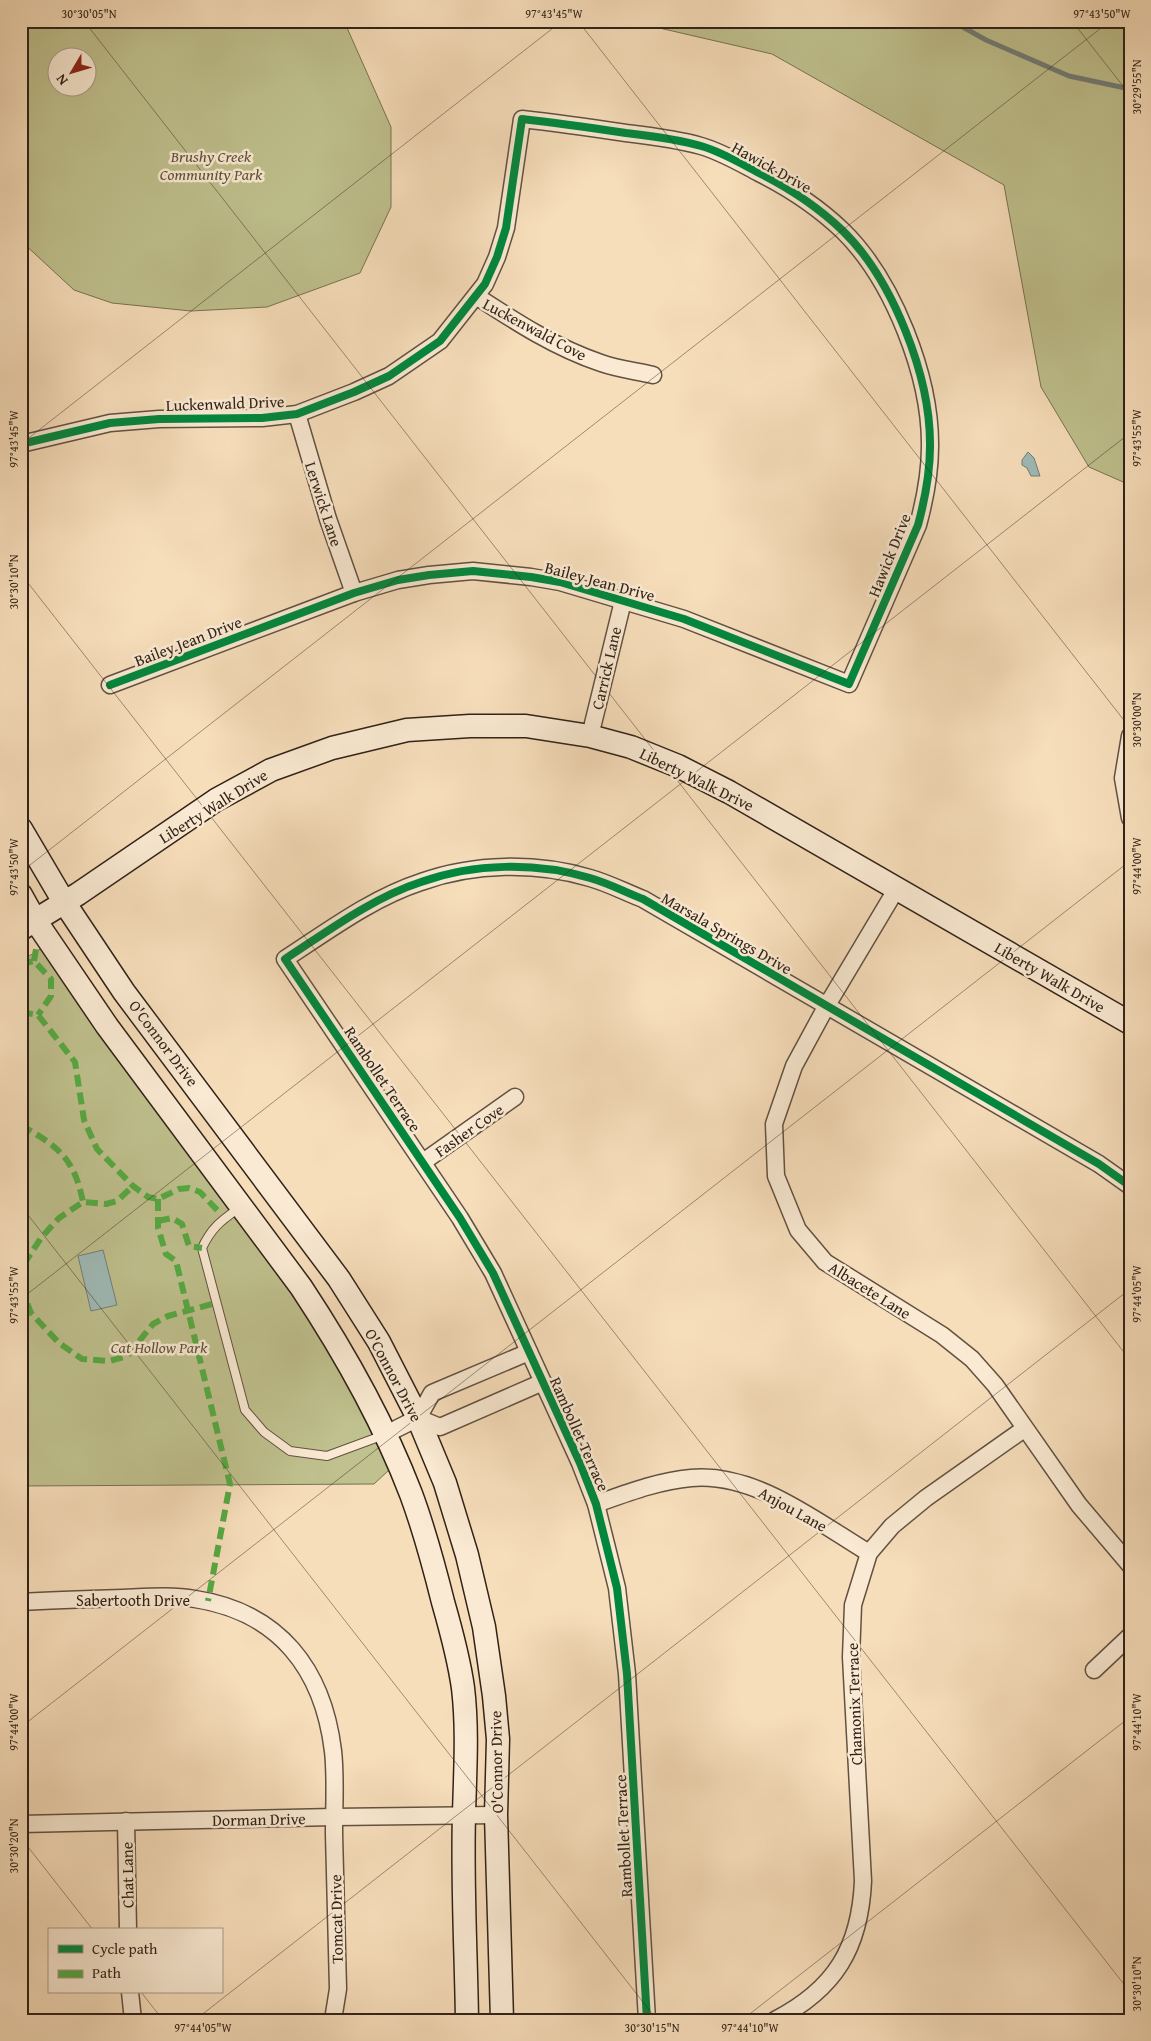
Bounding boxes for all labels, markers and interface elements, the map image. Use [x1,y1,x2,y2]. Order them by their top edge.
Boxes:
text: 30°30'05"N [61,5,117,22]
text: 97°43'45"W [525,5,584,22]
text: 97°43'50"W [1073,5,1132,22]
north arrow [48,48,98,98]
text: 30°29'55"N [1128,59,1145,115]
text: N [51,70,73,90]
street label: Hawick Drive [728,135,816,199]
park label: Brushy Creek Community Park [160,144,263,186]
street label: Luckenwald Cove [479,292,591,366]
street label: Luckenwald Drive [165,389,285,417]
text: 97°43'55"W [1128,408,1145,467]
text: 97°43'45"W [5,409,22,468]
street label: Lerwick Lane [299,458,349,550]
street label: Hawick Drive [861,510,917,600]
text: 30°30'10"N [5,554,22,610]
street label: Bailey Jean Drive [542,555,658,607]
street label: Bailey Jean Drive [131,610,245,672]
street label: Carrick Lane [585,624,627,712]
text: 30°30'00"N [1128,692,1145,748]
street label: Liberty Walk Drive [636,741,758,817]
street label: Liberty Walk Drive [154,763,272,849]
text: 97°44'00"W [1128,836,1145,895]
text: 97°43'50"W [5,837,22,896]
street label: Marsala Springs Drive [657,886,797,980]
street label: Liberty Walk Drive [990,936,1110,1018]
street label: O'Connor Drive [123,995,205,1091]
street label: Rambollet Terrace [339,1021,427,1137]
street label: Fasher Cove [430,1097,508,1163]
street label: Albacete Lane [824,1255,916,1325]
text: 97°44'05"W [1128,1264,1145,1323]
text: 97°43'55"W [5,1265,22,1324]
street label: O'Connor Drive [359,1324,429,1426]
park label: Cat Hollow Park [111,1335,208,1359]
street label: Rambollet Terrace [544,1373,616,1495]
street label: Anjou Lane [754,1480,832,1538]
street label: Sabertooth Drive [76,1588,190,1612]
street label: Chamonix Terrace [840,1642,868,1766]
text: 97°44'00"W [5,1692,22,1751]
text: 97°44'10"W [1128,1692,1145,1751]
street label: O'Connor Drive [483,1710,509,1814]
street label: Rambollet Terrace [608,1774,638,1898]
street label: Dorman Drive [212,1806,306,1832]
text: 30°30'20"N [5,1818,22,1874]
street label: Chat Lane [114,1842,140,1908]
street label: Tomcat Drive [323,1874,349,1964]
legend [48,1928,222,1994]
text: Cycle path [92,1938,158,1959]
text: 30°30'10"N [1128,1956,1145,2012]
text: Path [92,1962,121,1983]
text: 97°44'05"W [174,2019,233,2036]
text: 30°30'15"N [624,2019,680,2036]
text: 97°44'10"W [721,2019,780,2036]

